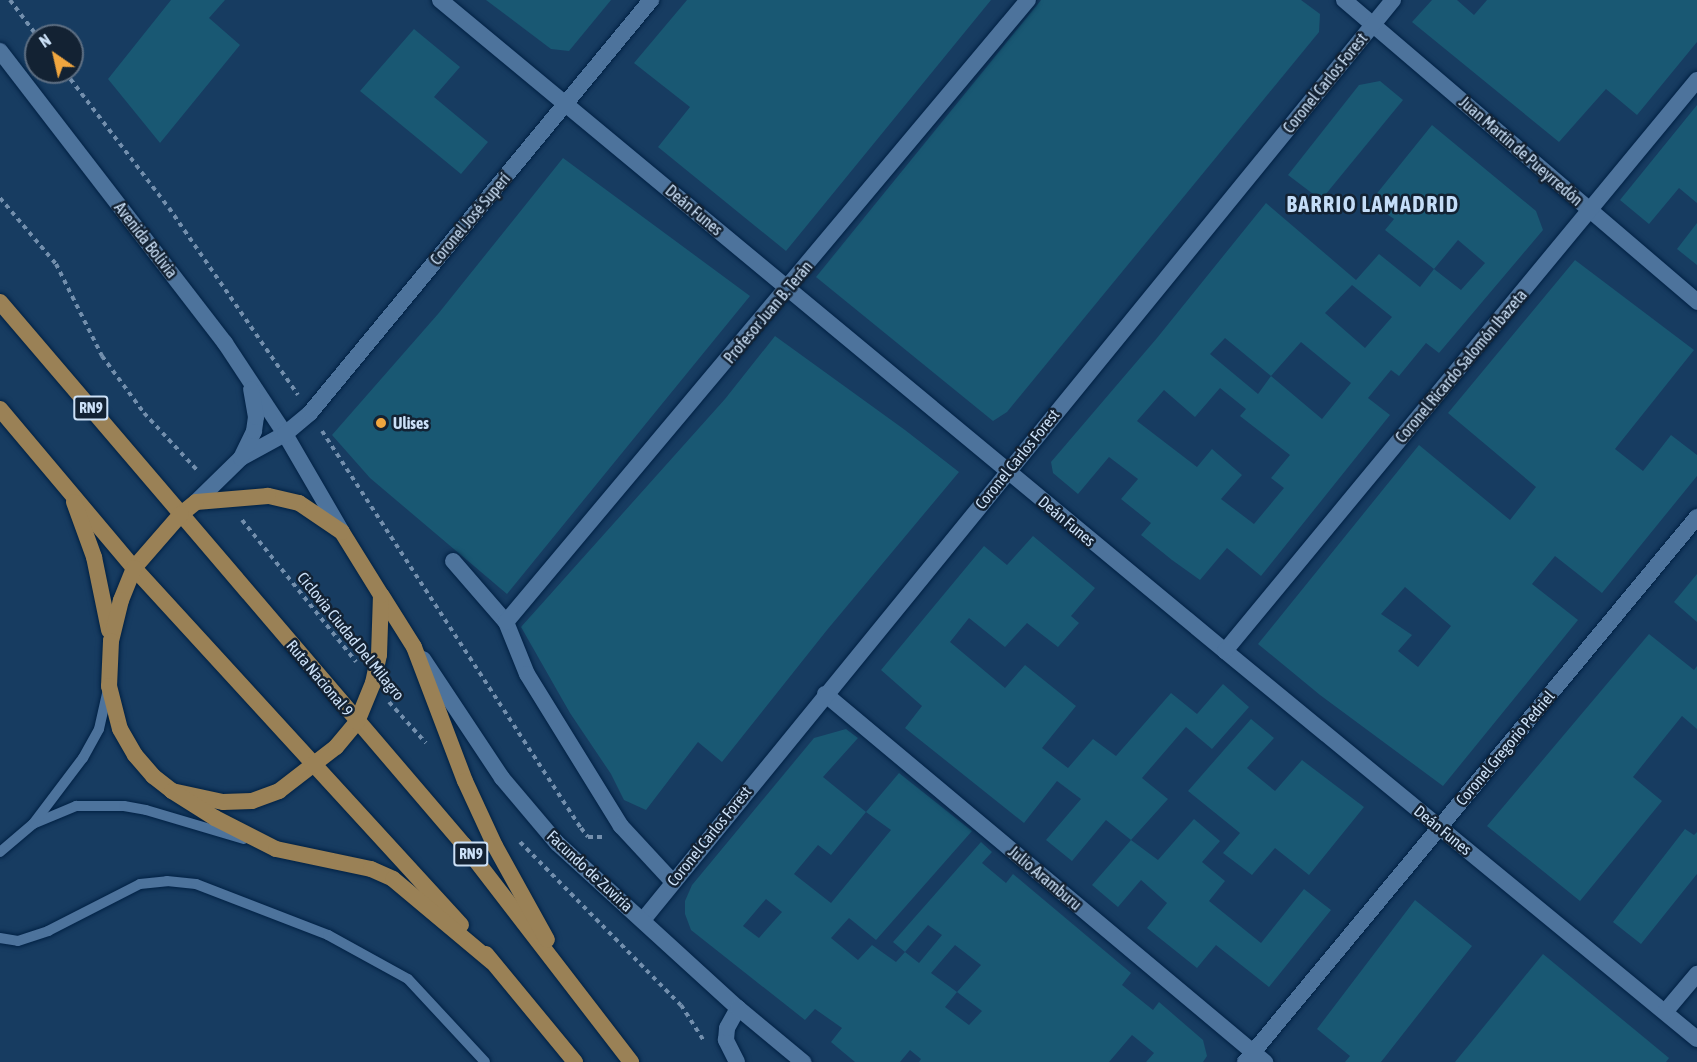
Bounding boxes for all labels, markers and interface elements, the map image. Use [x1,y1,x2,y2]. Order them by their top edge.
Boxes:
north arrow [24,24,84,84]
street label: Coronel Carlos Forest [1279,29,1371,137]
text: N [36,31,54,51]
street label: Juan Martín de Pueyrredón [1455,92,1587,210]
street label: Coronel José Superí [426,169,514,269]
street label: Deán Funes [662,181,726,239]
district label: BARRIO LAMADRID [1286,192,1460,218]
street label: Avenida Bolivia [110,198,182,282]
street label: Profesor Juan B. Terán [720,257,816,367]
street label: Coronel Ricardo Salomón Ibazeta [1391,285,1531,447]
road number: RN9 [73,396,109,420]
street label: Coronel Carlos Forest [971,405,1063,513]
place label: Ulises [393,413,429,433]
marker: Ulises [374,416,388,430]
street label: Deán Funes [1035,492,1099,550]
street label: Ciclovia Ciudad Del Milagro [293,568,409,704]
street label: Ruta Nacional 9 [283,636,357,720]
street label: Coronel Gregorio Pedriel [1452,687,1558,809]
street label: Coronel Carlos Forest [663,782,755,890]
street label: Deán Funes [1410,801,1476,859]
street label: Facundo de Zuviría [543,826,637,916]
road number: RN9 [453,842,489,866]
street label: Julio Aramburu [1005,842,1085,914]

